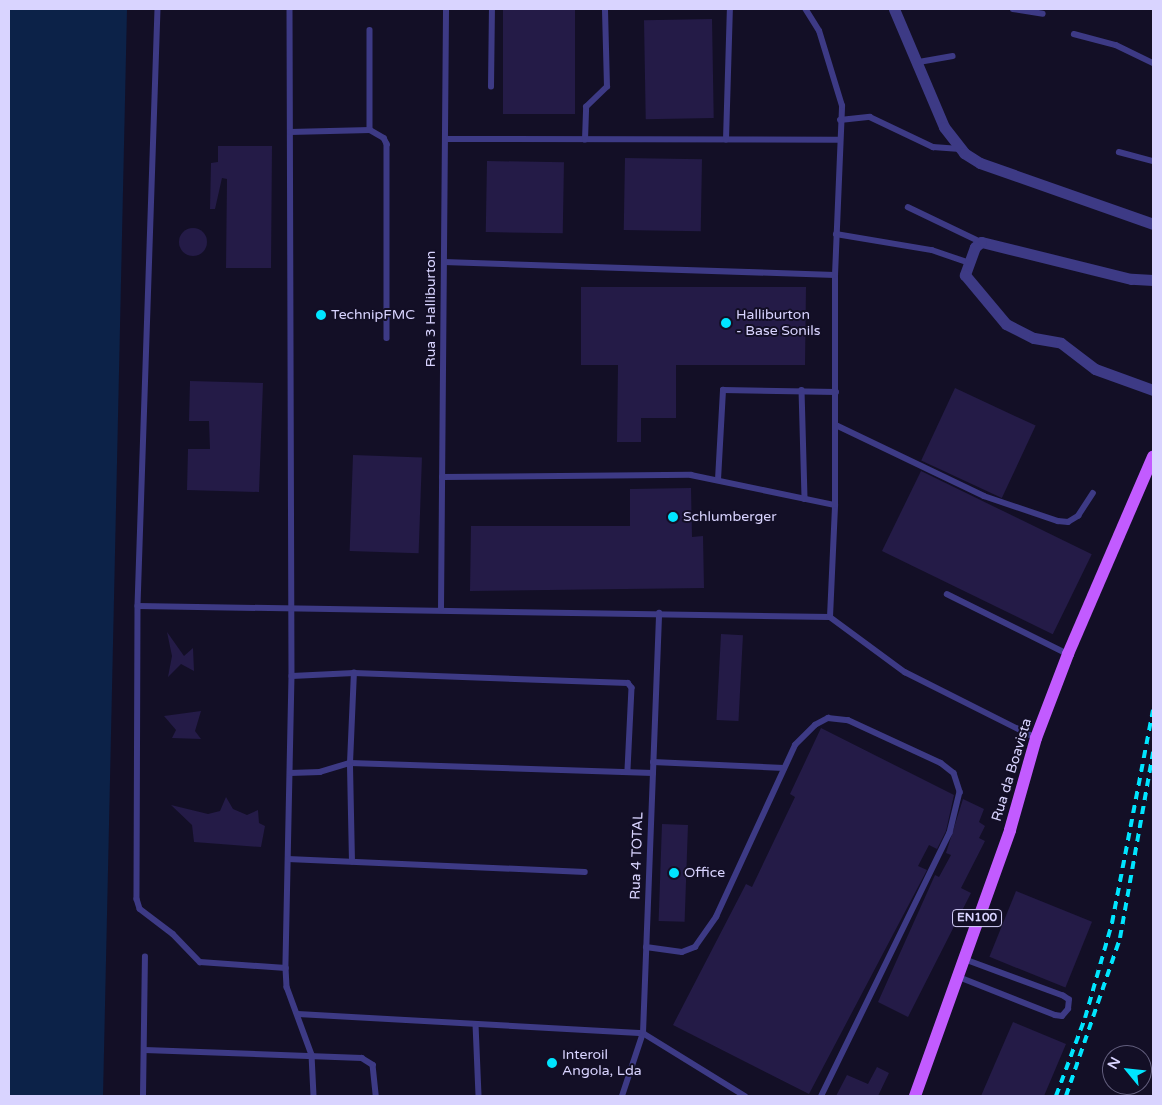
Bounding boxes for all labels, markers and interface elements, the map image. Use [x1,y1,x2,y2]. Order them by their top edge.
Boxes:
street label: Rua 3 Halliburton [423,251,439,367]
place label: TechnipFMC [331,307,415,323]
place label: Halliburton - Base Sonils [736,307,821,340]
marker: TechnipFMC [315,309,327,321]
marker: Halliburton - Base Sonils [720,317,732,329]
place label: Schlumberger [683,509,777,525]
marker: Schlumberger [667,511,679,523]
street label: Rua da Boavista [988,716,1036,824]
street label: Rua 4 TOTAL [627,812,647,900]
place label: Office [684,865,725,881]
marker: Office [668,867,680,879]
road number: EN100 [952,908,1002,928]
north arrow [1102,1045,1152,1095]
place label: Interoil Angola, Lda [562,1047,642,1080]
text: N [1104,1054,1124,1072]
marker: Interoil Angola, Lda [546,1057,558,1069]

